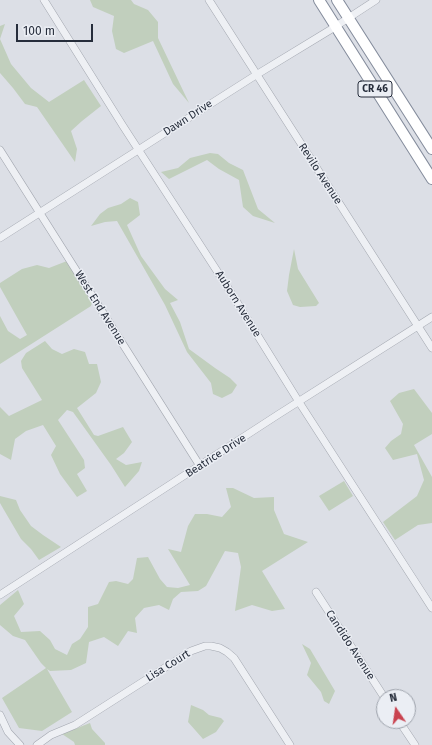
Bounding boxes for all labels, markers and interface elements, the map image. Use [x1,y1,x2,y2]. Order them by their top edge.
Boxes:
scale bar [18,16,95,42]
text: 100 m [23,24,55,38]
road number: CR 46 [358,81,392,97]
street label: Dawn Drive [161,97,215,139]
street label: Revilo Avenue [295,141,345,207]
street label: West End Avenue [72,268,128,348]
street label: Auborn Avenue [212,268,264,340]
street label: Beatrice Drive [183,432,249,480]
street label: Candido Avenue [323,608,377,682]
street label: Lisa Court [144,647,192,685]
north arrow [376,689,416,729]
text: N [388,691,398,705]

